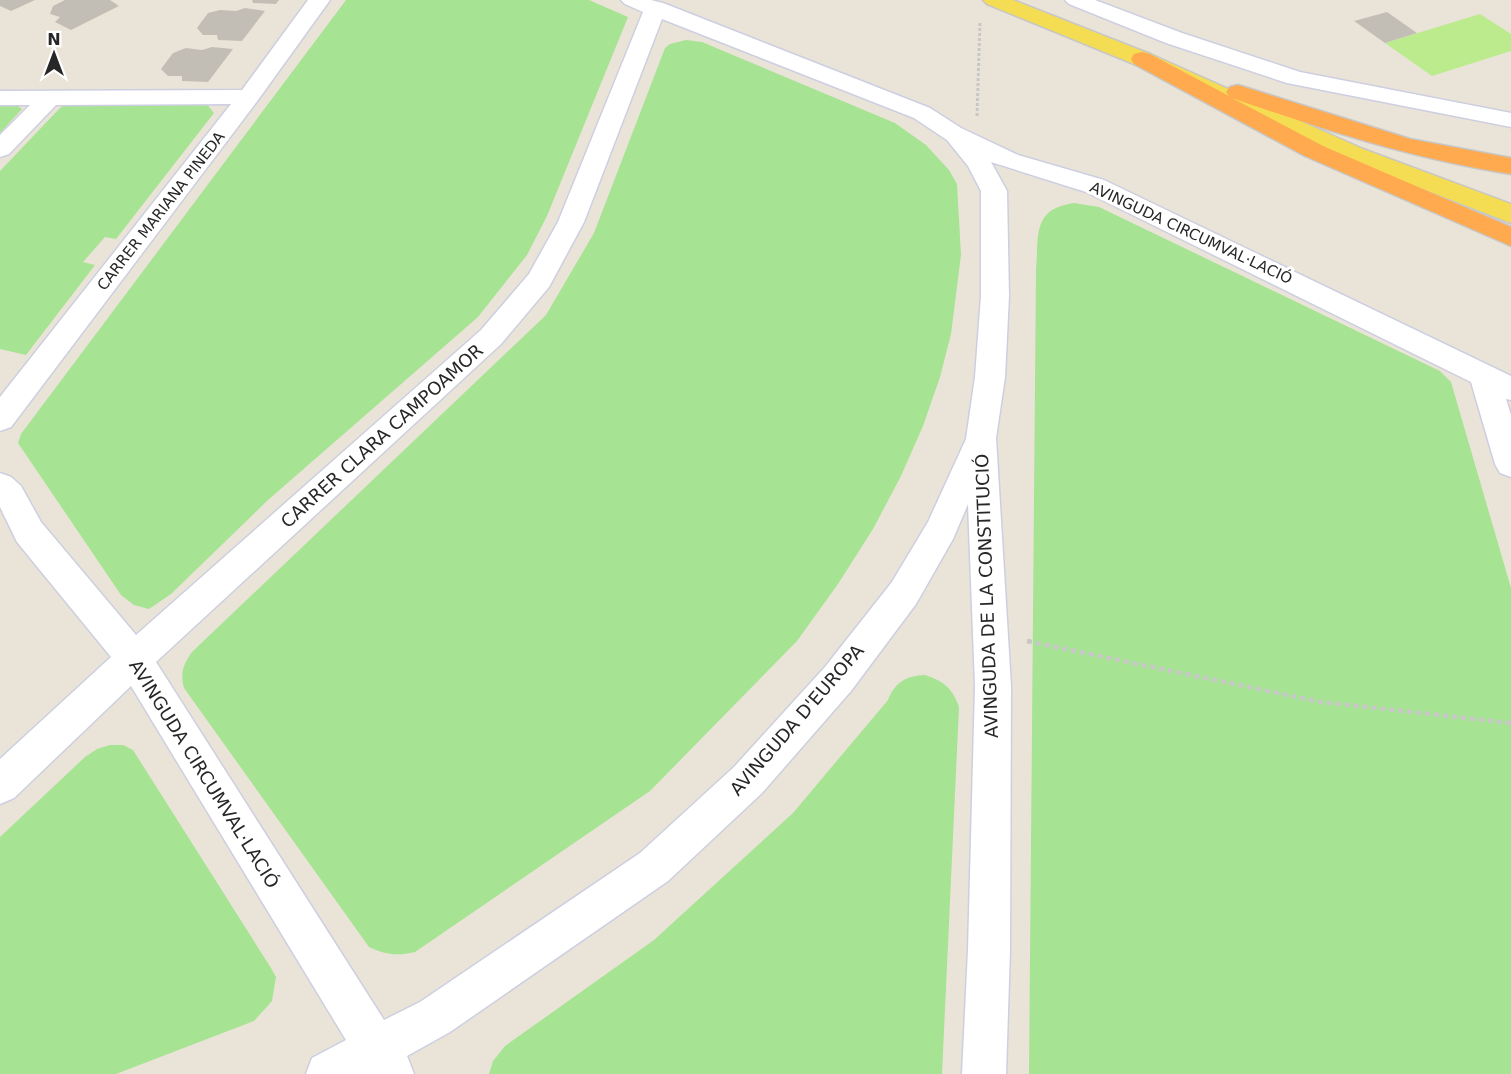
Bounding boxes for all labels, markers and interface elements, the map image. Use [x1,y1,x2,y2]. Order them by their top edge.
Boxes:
north arrow [24,24,84,84]
text: N [47,30,61,49]
street label: CARRER MARIANA PINEDA [93,127,229,294]
street label: AVINGUDA CIRCUMVAL·LACIÓ [1087,177,1295,288]
street label: CARRER CLARA CAMPOAMOR [276,339,487,532]
street label: AVINGUDA DE LA CONSTITUCIÓ [971,453,1002,739]
street label: AVINGUDA D'EUROPA [725,639,868,799]
street label: AVINGUDA CIRCUMVAL·LACIÓ [125,656,284,892]

